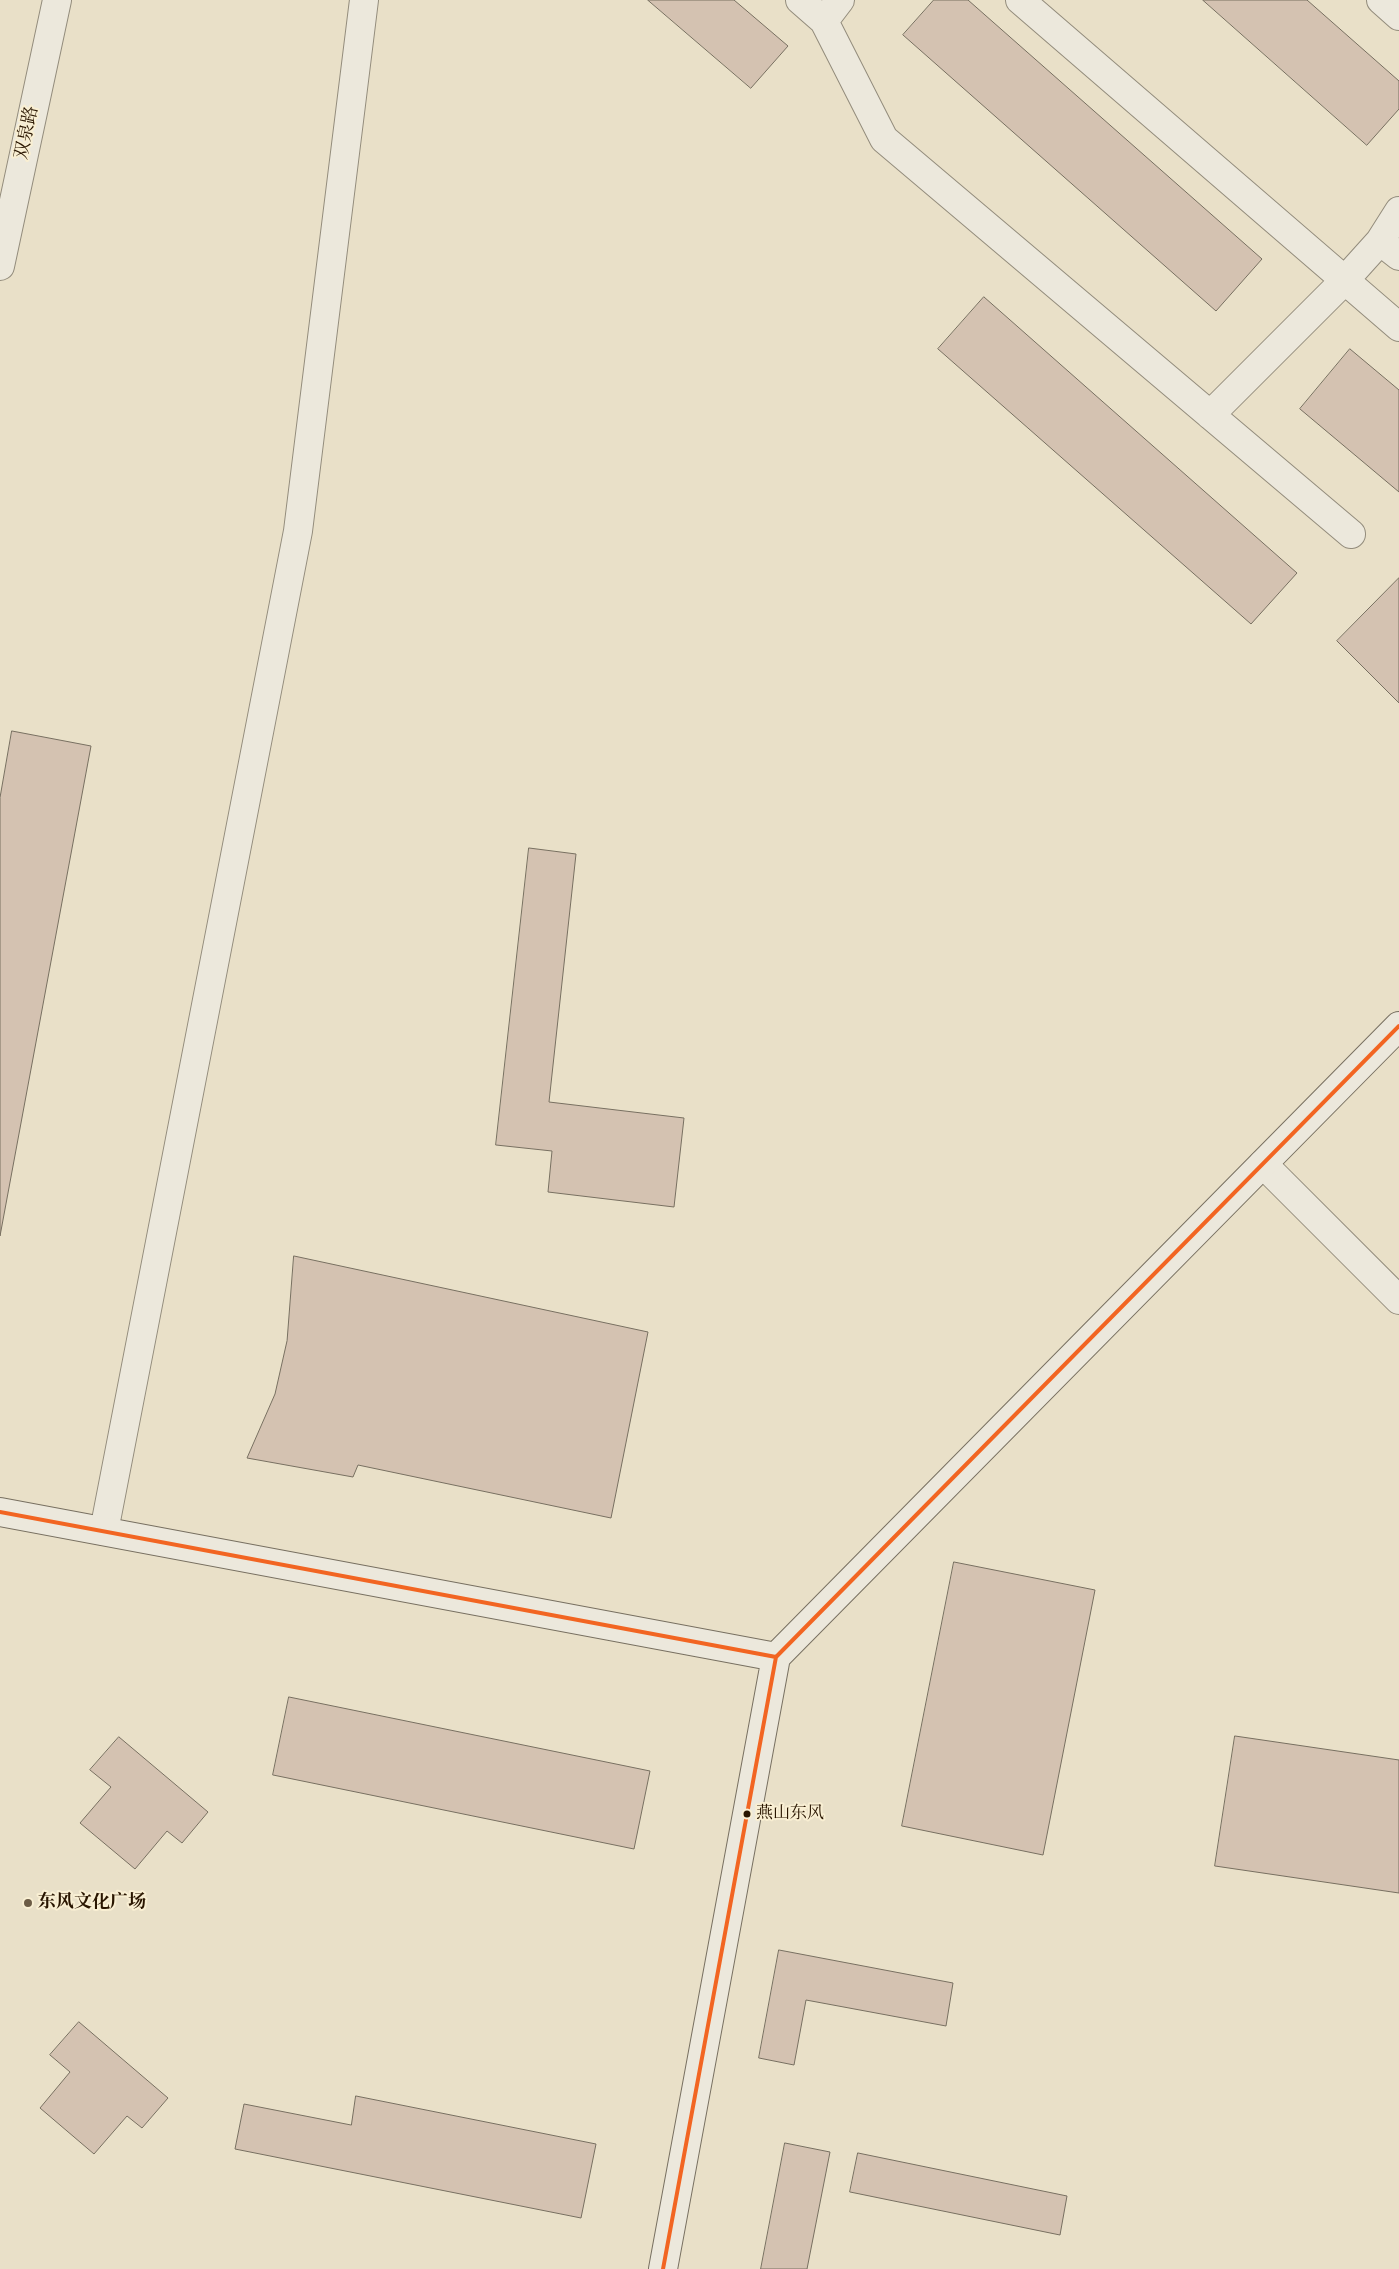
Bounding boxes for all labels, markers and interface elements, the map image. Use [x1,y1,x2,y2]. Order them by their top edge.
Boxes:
street label: 双泉路 [12,104,44,162]
place label: 燕山东风 [756,1804,824,1824]
marker: 燕山东风 [742,1809,752,1819]
place label: 东风文化广场 [38,1892,146,1914]
marker: 东风文化广场 [22,1897,34,1909]

